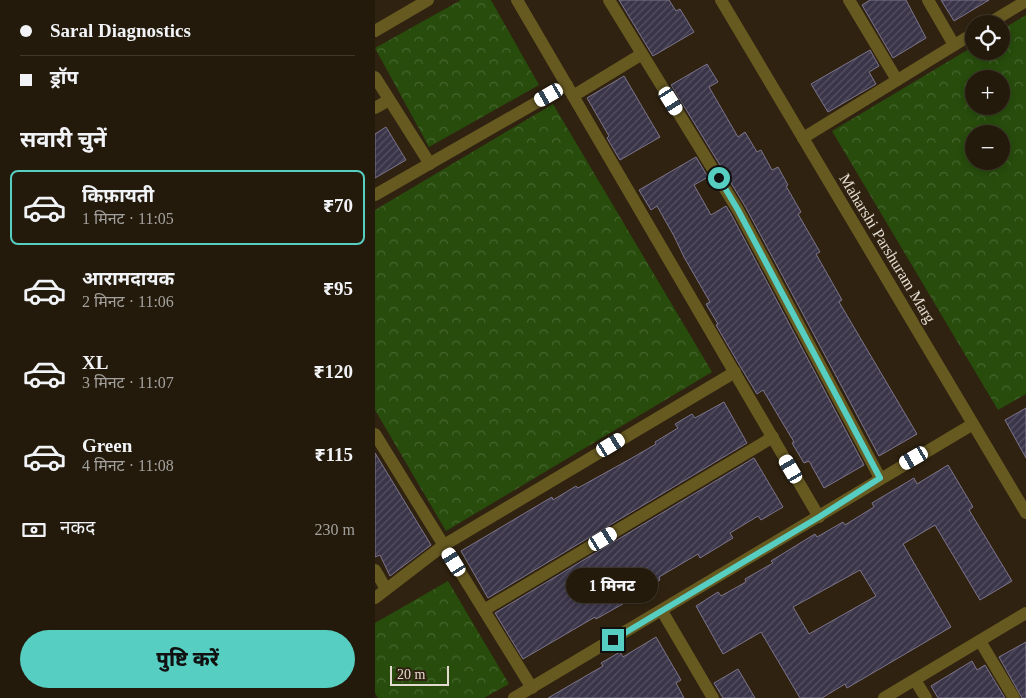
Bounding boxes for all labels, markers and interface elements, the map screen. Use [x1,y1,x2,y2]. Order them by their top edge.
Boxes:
map controls [965,15,1010,170]
button: locate [965,15,1010,60]
text: Saral Diagnostics [50,20,191,41]
text: ड्रॉप [50,67,78,88]
button: + [965,70,1010,115]
car [532,81,565,109]
car [656,84,685,118]
button: − [965,125,1010,170]
text: सवारी चुनें [20,127,106,152]
route start [708,167,730,189]
street label: Maharshi Parshuram Marg [835,170,939,327]
icon: car [22,185,67,230]
text: किफ़ायती [82,185,154,206]
text: ₹70 [323,195,353,216]
text: 1 मिनट · 11:05 [82,210,174,227]
icon: car [22,268,67,313]
text: आरामदायक [82,268,174,289]
text: ₹95 [323,278,353,299]
text: 2 मिनट · 11:06 [82,293,174,310]
icon: car [22,351,67,396]
text: XL [82,352,108,373]
text: ₹120 [314,361,353,382]
text: 3 मिनट · 11:07 [82,374,174,391]
car [594,431,627,459]
icon: car [22,434,67,479]
text: Green [82,435,132,456]
text: ₹115 [315,444,353,465]
car [897,444,930,472]
car [777,452,804,486]
text: 4 मिनट · 11:08 [82,457,174,474]
icon: cash [20,516,48,544]
text: नकद [60,517,95,538]
text: 230 m [315,521,355,538]
car [586,525,619,553]
car [439,545,468,579]
callout: 1 मिनट [567,568,659,602]
text: 1 मिनट [589,577,635,594]
route end [602,629,624,651]
button: पुष्टि करें [20,630,355,688]
scale bar [390,663,449,686]
text: 20 m [397,667,425,682]

